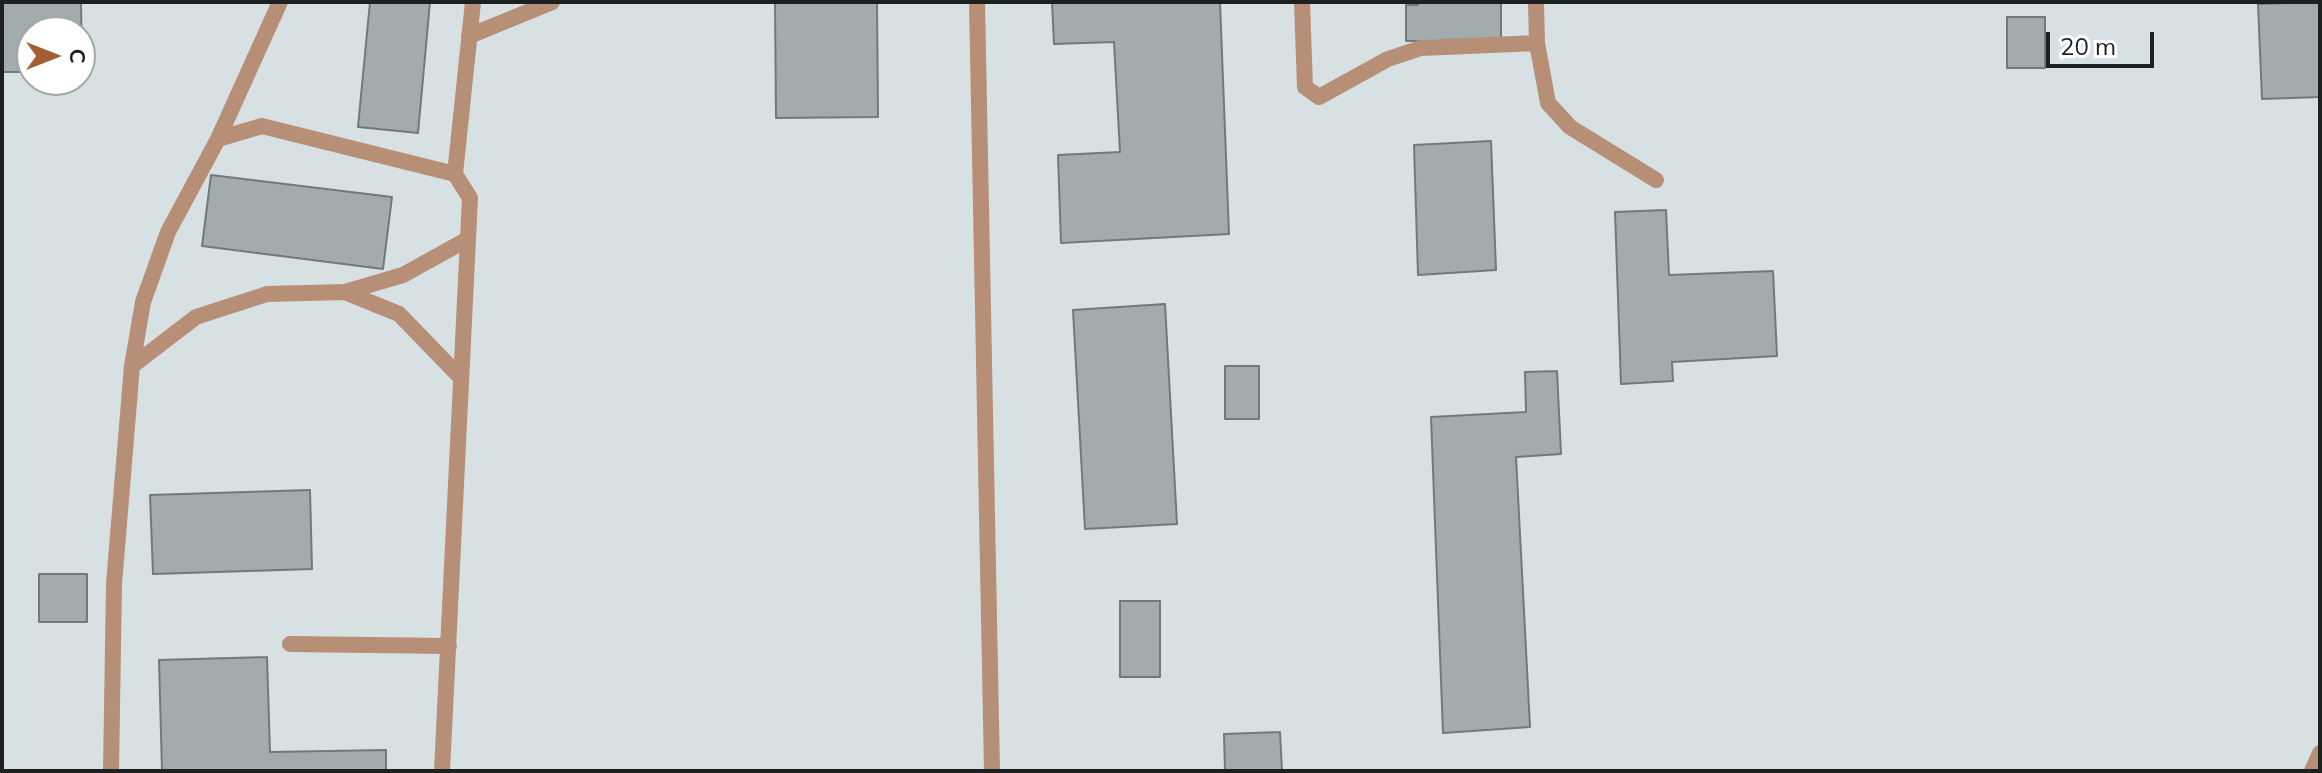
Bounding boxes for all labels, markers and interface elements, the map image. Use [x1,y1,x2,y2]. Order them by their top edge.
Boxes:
north arrow [16,16,96,96]
scale bar [2050,16,2158,66]
text: 20 m [2060,31,2116,61]
text: С [64,48,92,64]

